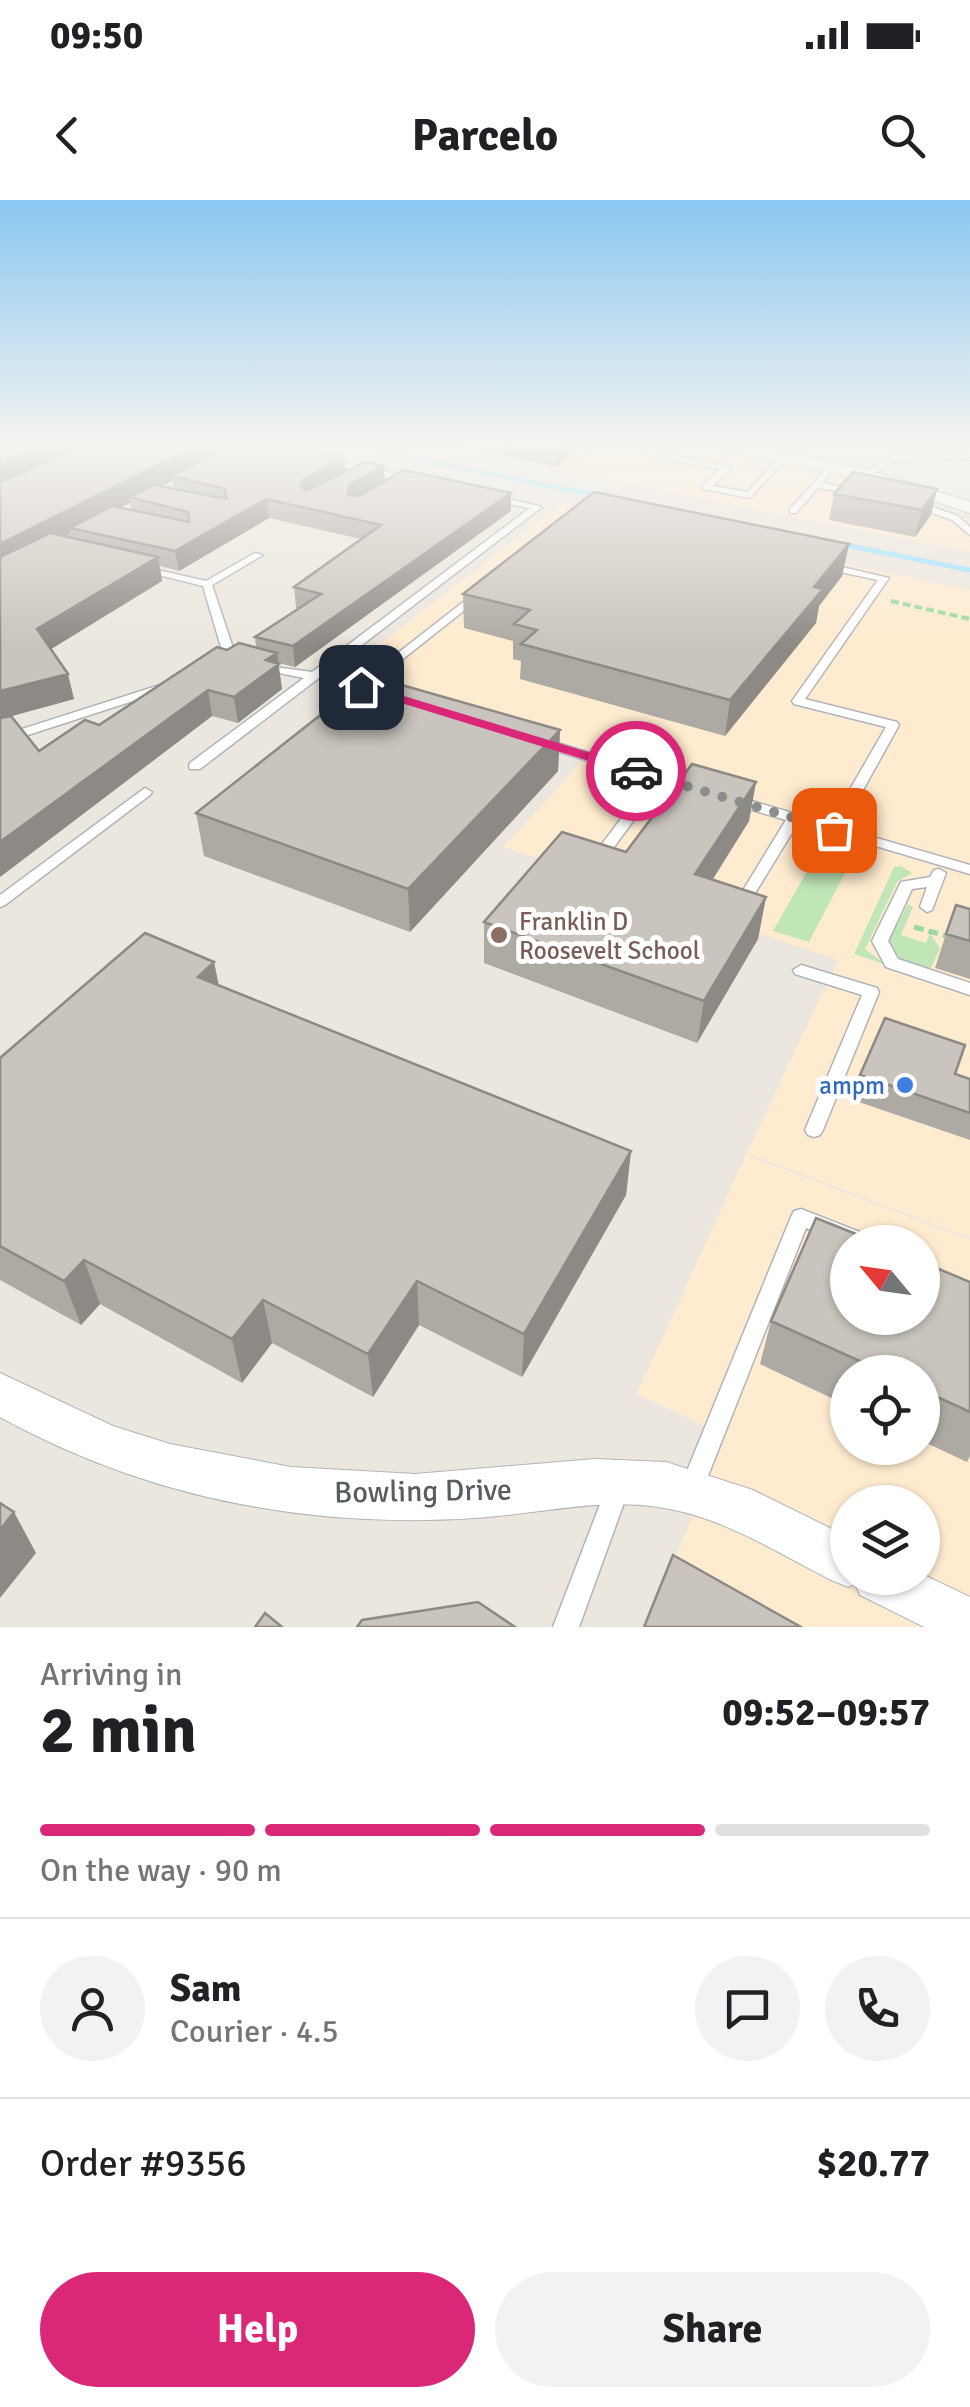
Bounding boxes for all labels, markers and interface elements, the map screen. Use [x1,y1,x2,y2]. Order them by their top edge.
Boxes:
text: 09:50 [50,12,143,59]
icon: back [40,108,95,163]
text: Parcelo [412,108,558,163]
icon: search [875,108,930,163]
pin [319,645,404,730]
icon: home [334,660,389,715]
courier [586,721,686,821]
icon: car [609,744,664,799]
pin [792,788,877,873]
icon: bag [807,803,862,858]
place label: Franklin D Roosevelt School [519,906,700,966]
marker: Franklin D Roosevelt School [488,924,510,946]
place label: ampm [819,1070,885,1101]
marker: ampm [894,1074,916,1096]
north arrow [830,1225,940,1335]
map controls [830,1225,940,1595]
button: locate [830,1355,940,1465]
street label: Bowling Drive [334,1471,512,1512]
button: layers [830,1485,940,1595]
text: Arriving in [40,1655,182,1694]
text: 09:52–09:57 [722,1689,930,1736]
text: 2 min [40,1691,197,1771]
text: On the way · 90 m [40,1851,282,1890]
button: person [40,1956,145,2061]
button: chat [695,1956,800,2061]
button: phone [825,1956,930,2061]
text: Sam [170,1965,241,2012]
text: Courier · 4.5 [170,2012,339,2051]
text: Order #9356 [40,2140,247,2187]
text: $20.77 [817,2140,930,2187]
button: Help [40,2272,475,2387]
button: Share [495,2272,930,2387]

